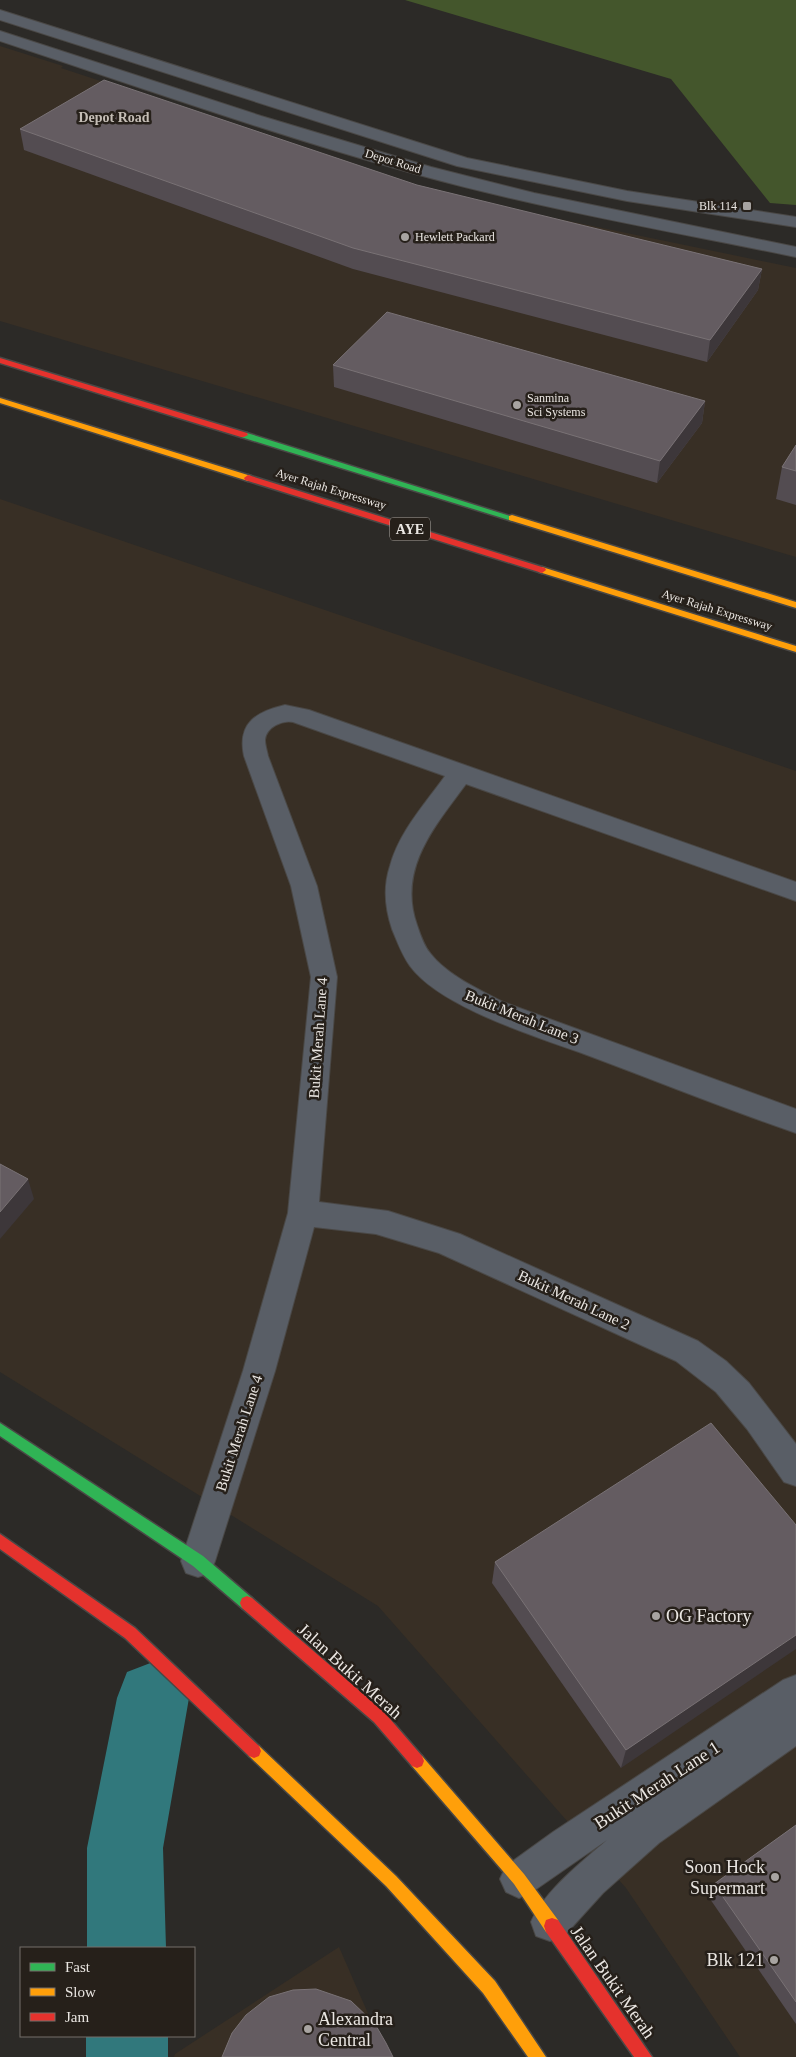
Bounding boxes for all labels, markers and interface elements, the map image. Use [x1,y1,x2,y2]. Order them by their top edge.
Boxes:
district label: Depot Road [78,110,150,125]
street label: Depot Road [363,146,423,176]
place label: Blk 114 [699,199,737,213]
marker: Blk 114 [741,200,753,212]
place label: Hewlett Packard [415,230,495,244]
marker: Hewlett Packard [399,231,411,243]
place label: Sanmina Sci Systems [527,391,586,419]
marker: Sanmina Sci Systems [511,399,523,411]
street label: Ayer Rajah Expressway [274,466,388,512]
road number: AYE [390,518,430,540]
street label: Ayer Rajah Expressway [660,587,774,633]
street label: Bukit Merah Lane 4 [306,976,330,1099]
street label: Bukit Merah Lane 3 [463,987,581,1047]
street label: Bukit Merah Lane 2 [516,1267,632,1333]
street label: Bukit Merah Lane 4 [213,1372,265,1493]
place label: OG Factory [666,1606,751,1626]
marker: OG Factory [650,1610,662,1622]
street label: Jalan Bukit Merah [294,1619,406,1723]
street label: Bukit Merah Lane 1 [591,1737,723,1833]
place label: Soon Hock Supermart [685,1857,765,1898]
marker: Soon Hock Supermart [769,1871,781,1883]
street label: Jalan Bukit Merah [567,1922,659,2042]
legend [20,1947,195,2037]
place label: Blk 121 [706,1950,764,1970]
marker: Blk 121 [768,1954,780,1966]
text: Fast [65,1959,91,1975]
text: Slow [65,1984,96,2000]
text: Jam [65,2009,89,2025]
place label: Alexandra Central [318,2009,393,2050]
marker: Alexandra Central [302,2023,314,2035]

